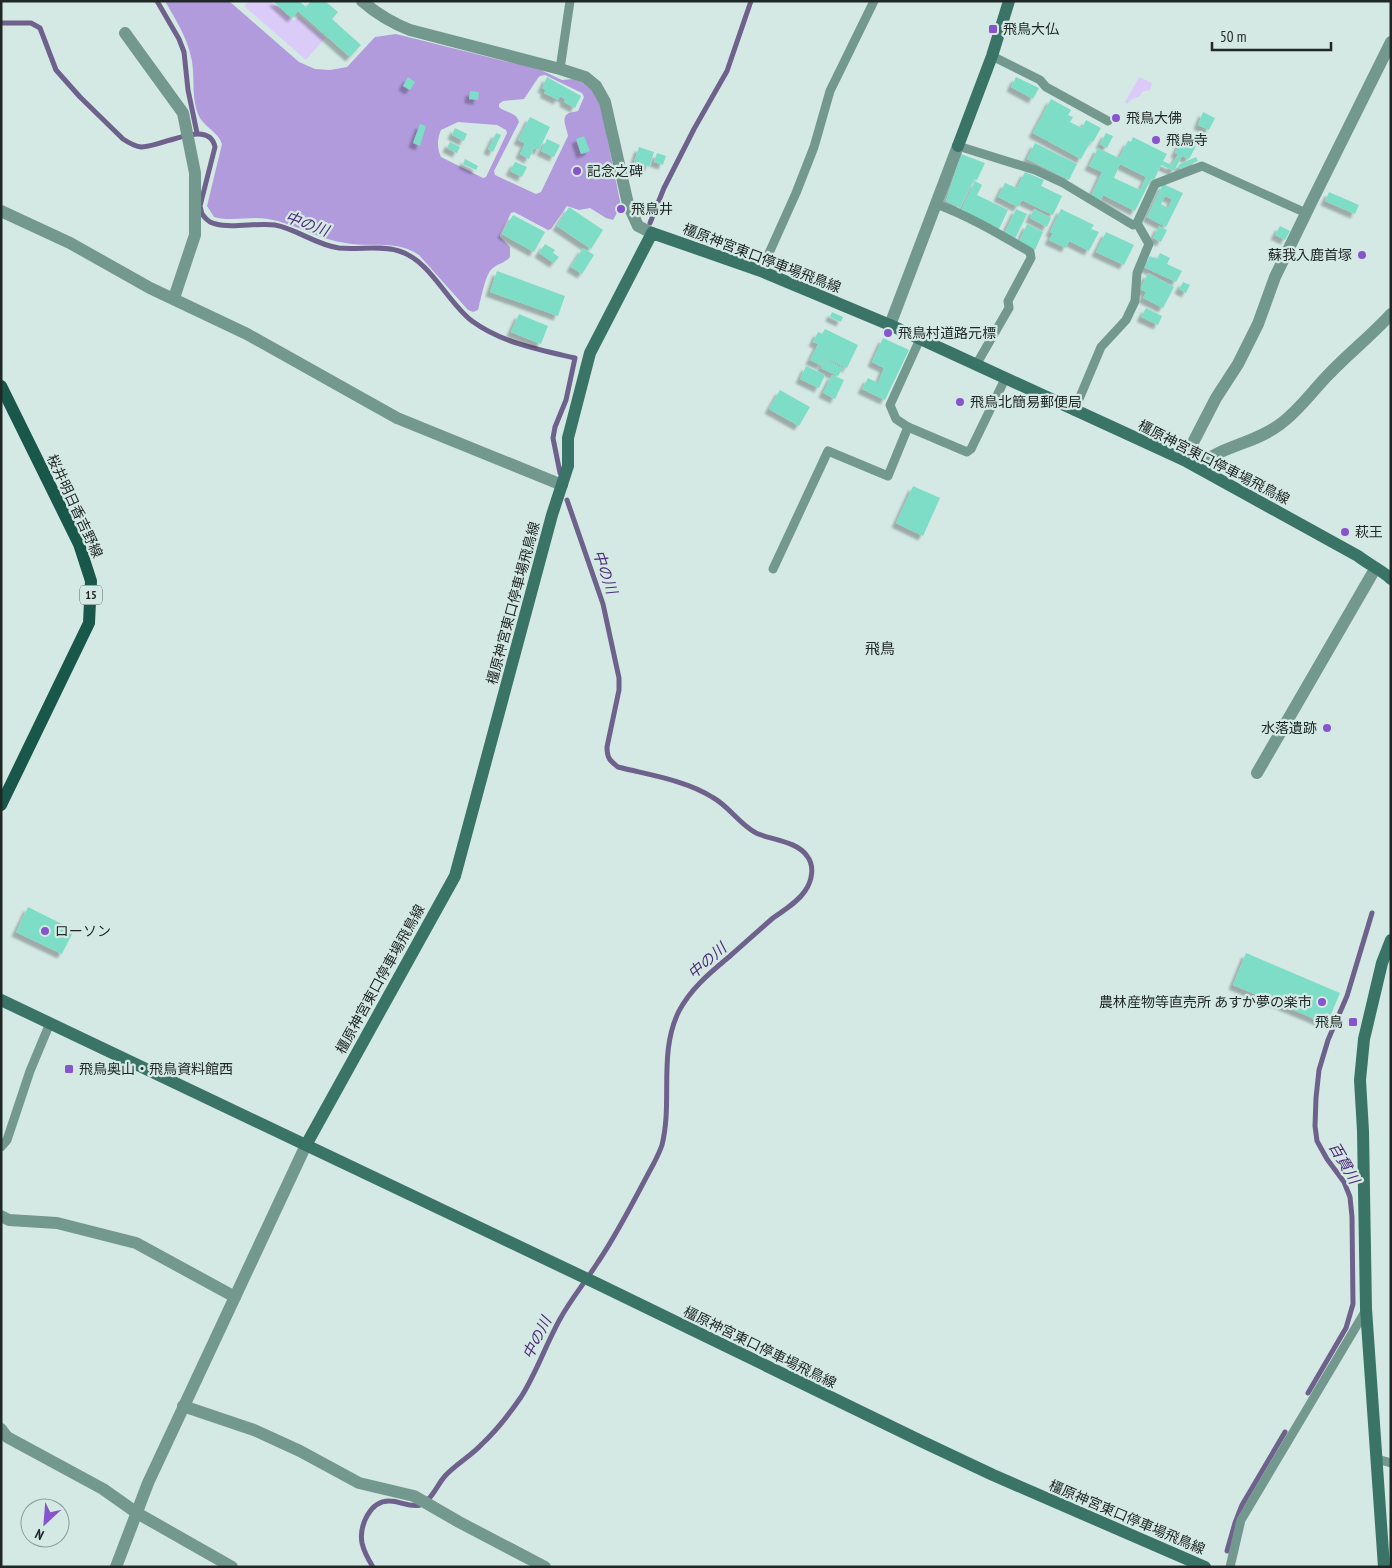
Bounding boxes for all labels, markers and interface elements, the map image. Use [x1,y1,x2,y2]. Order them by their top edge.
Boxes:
place label: 飛鳥大仏 [1003,20,1059,38]
scale bar [1212,20,1331,52]
marker: 飛鳥大仏 [987,23,999,35]
text: 50 m [1220,27,1246,46]
place label: 飛鳥大佛 [1126,109,1182,127]
marker: 飛鳥大佛 [1110,112,1122,124]
place label: 飛鳥寺 [1166,131,1208,149]
marker: 飛鳥寺 [1150,134,1162,146]
place label: 記念之碑 [587,162,643,180]
marker: 記念之碑 [571,165,583,177]
place label: 飛鳥井 [631,200,673,218]
marker: 飛鳥井 [615,203,627,215]
water label: 中の川 [283,207,333,241]
street label: 橿原神宮東口停車場飛鳥線 [680,219,844,297]
place label: 蘇我入鹿首塚 [1268,246,1352,264]
marker: 蘇我入鹿首塚 [1356,249,1368,261]
place label: 飛鳥村道路元標 [898,324,996,342]
marker: 飛鳥村道路元標 [882,327,894,339]
place label: 飛鳥北簡易郵便局 [970,393,1082,411]
marker: 飛鳥北簡易郵便局 [954,396,966,408]
street label: 橿原神宮東口停車場飛鳥線 [1135,416,1293,508]
street label: 桜井明日香吉野線 [43,451,107,561]
street label: 橿原神宮東口停車場飛鳥線 [483,520,543,686]
place label: 萩王 [1355,523,1383,541]
marker: 萩王 [1339,526,1351,538]
water label: 中の川 [589,547,622,598]
road number: 15 [80,586,102,604]
district label: 飛鳥 [865,639,895,658]
place label: 水落遺跡 [1261,719,1317,737]
marker: 水落遺跡 [1321,722,1333,734]
street label: 橿原神宮東口停車場飛鳥線 [331,901,429,1057]
place label: ローソン [55,922,111,940]
marker: ローソン [39,925,51,937]
water label: 中の川 [683,937,731,983]
place label: 農林産物等直売所 あすか夢の楽市 [1099,993,1312,1011]
marker: 農林産物等直売所 あすか夢の楽市 [1316,996,1328,1008]
place label: 飛鳥 [1315,1013,1343,1031]
marker: 飛鳥 [1347,1016,1359,1028]
place label: 飛鳥奥山・飛鳥資料館西 [79,1060,233,1078]
marker: 飛鳥奥山・飛鳥資料館西 [63,1063,75,1075]
water label: 百貫川 [1325,1139,1365,1189]
street label: 橿原神宮東口停車場飛鳥線 [681,1302,839,1392]
water label: 中の川 [518,1312,556,1362]
street label: 橿原神宮東口停車場飛鳥線 [1046,1476,1208,1558]
north arrow [20,1498,70,1548]
text: N [32,1525,47,1544]

